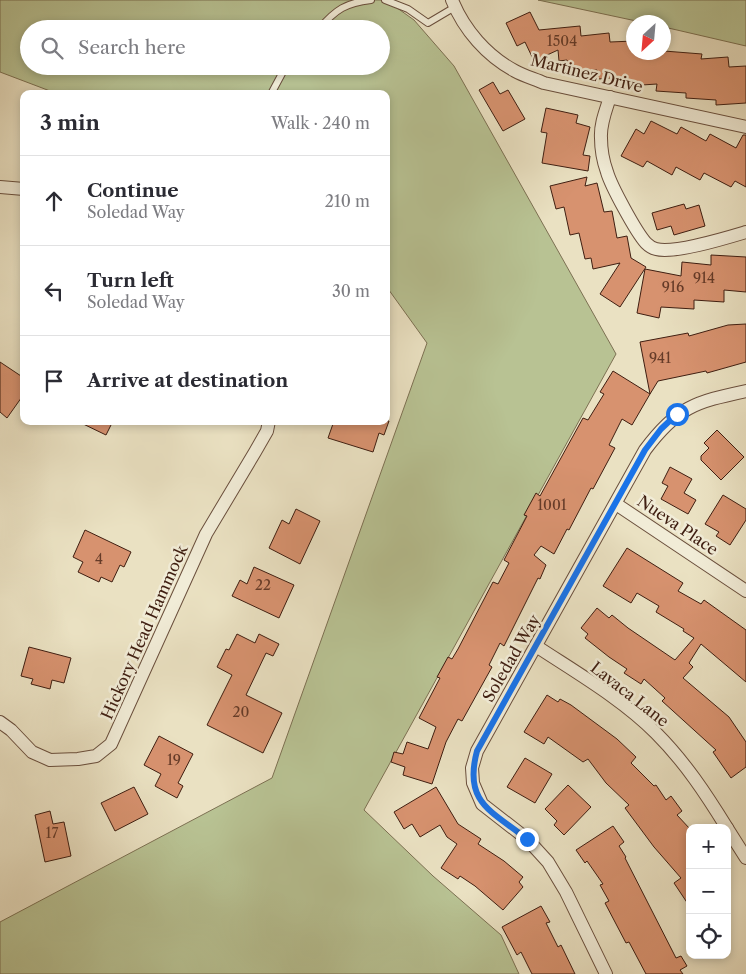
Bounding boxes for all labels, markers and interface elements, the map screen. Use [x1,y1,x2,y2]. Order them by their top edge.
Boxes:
north arrow [626,15,671,60]
search box [20,20,390,75]
house number: 1504 [547,32,577,50]
icon: search [38,34,66,62]
text: Search here [78,36,186,59]
street label: Martinez Drive [529,49,645,97]
text: 3 min [40,110,100,135]
text: Walk · 240 m [271,113,370,133]
text: Continue [87,179,179,202]
icon: ahead [40,187,68,215]
text: 210 m [325,191,370,211]
text: Soledad Way [87,202,185,222]
text: Turn left [87,269,174,292]
house number: 914 [693,269,715,287]
icon: left [40,277,68,305]
house number: 916 [662,278,684,296]
text: 30 m [332,281,370,301]
text: Soledad Way [87,292,185,312]
house number: 941 [649,349,671,367]
icon: arrive [40,367,68,395]
text: Arrive at destination [87,369,288,392]
route start [666,403,689,426]
street label: Nueva Place [634,491,722,559]
house number: 1001 [537,496,567,514]
street label: Hickory Head Hammock [96,541,192,722]
house number: 4 [95,550,103,568]
house number: 22 [255,576,271,594]
street label: Soledad Way [478,610,545,705]
street label: Lavaca Lane [587,657,673,731]
house number: 20 [233,703,250,721]
house number: 19 [167,751,181,769]
house number: 17 [46,824,58,842]
map controls [686,824,731,959]
button: + [686,824,731,869]
route end [516,828,539,851]
button: − [686,869,731,914]
button: locate [686,914,731,959]

